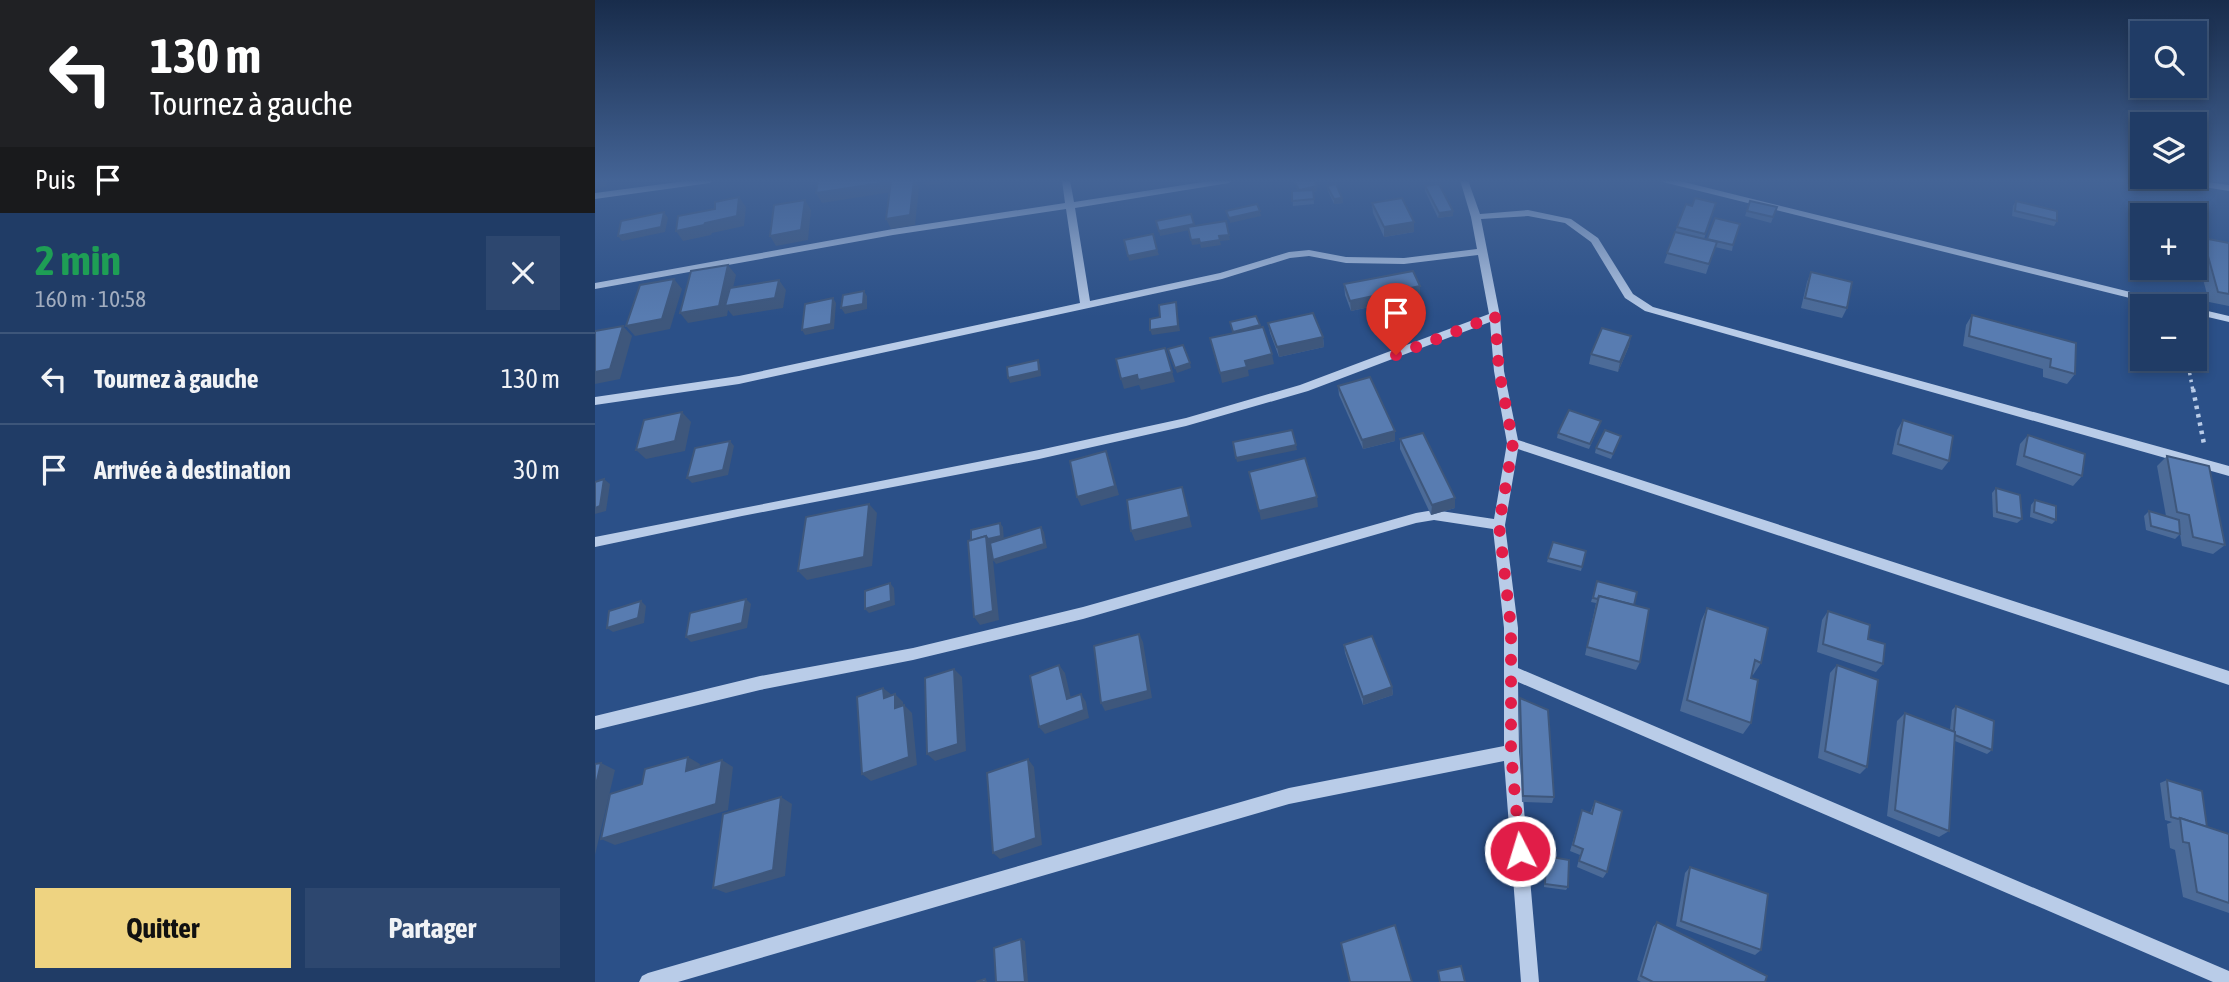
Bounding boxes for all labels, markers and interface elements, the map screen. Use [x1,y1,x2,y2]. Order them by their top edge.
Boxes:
map controls [2130,21,2207,371]
button: search [2130,21,2207,98]
text: 130 m [150,27,261,83]
icon: left [35,28,126,119]
text: Tournez à gauche [150,85,353,122]
button: layers [2130,112,2207,189]
icon: arrive [89,161,127,199]
text: Puis [35,165,75,195]
button: + [2130,203,2207,280]
text: 2 min [35,236,121,284]
button: close [486,236,560,310]
pin [1366,283,1426,355]
text: 160 m · 10:58 [35,286,146,312]
icon: arrive [1377,294,1415,332]
button: − [2130,294,2207,371]
icon: left [35,360,73,398]
text: Tournez à gauche [94,364,259,394]
text: 130 m [501,364,560,394]
icon: arrive [35,451,73,489]
text: Arrivée à destination [94,455,291,485]
text: 30 m [513,455,560,485]
position arrow [1483,814,1557,888]
button: Quitter [35,888,291,968]
button: Partager [305,888,560,968]

